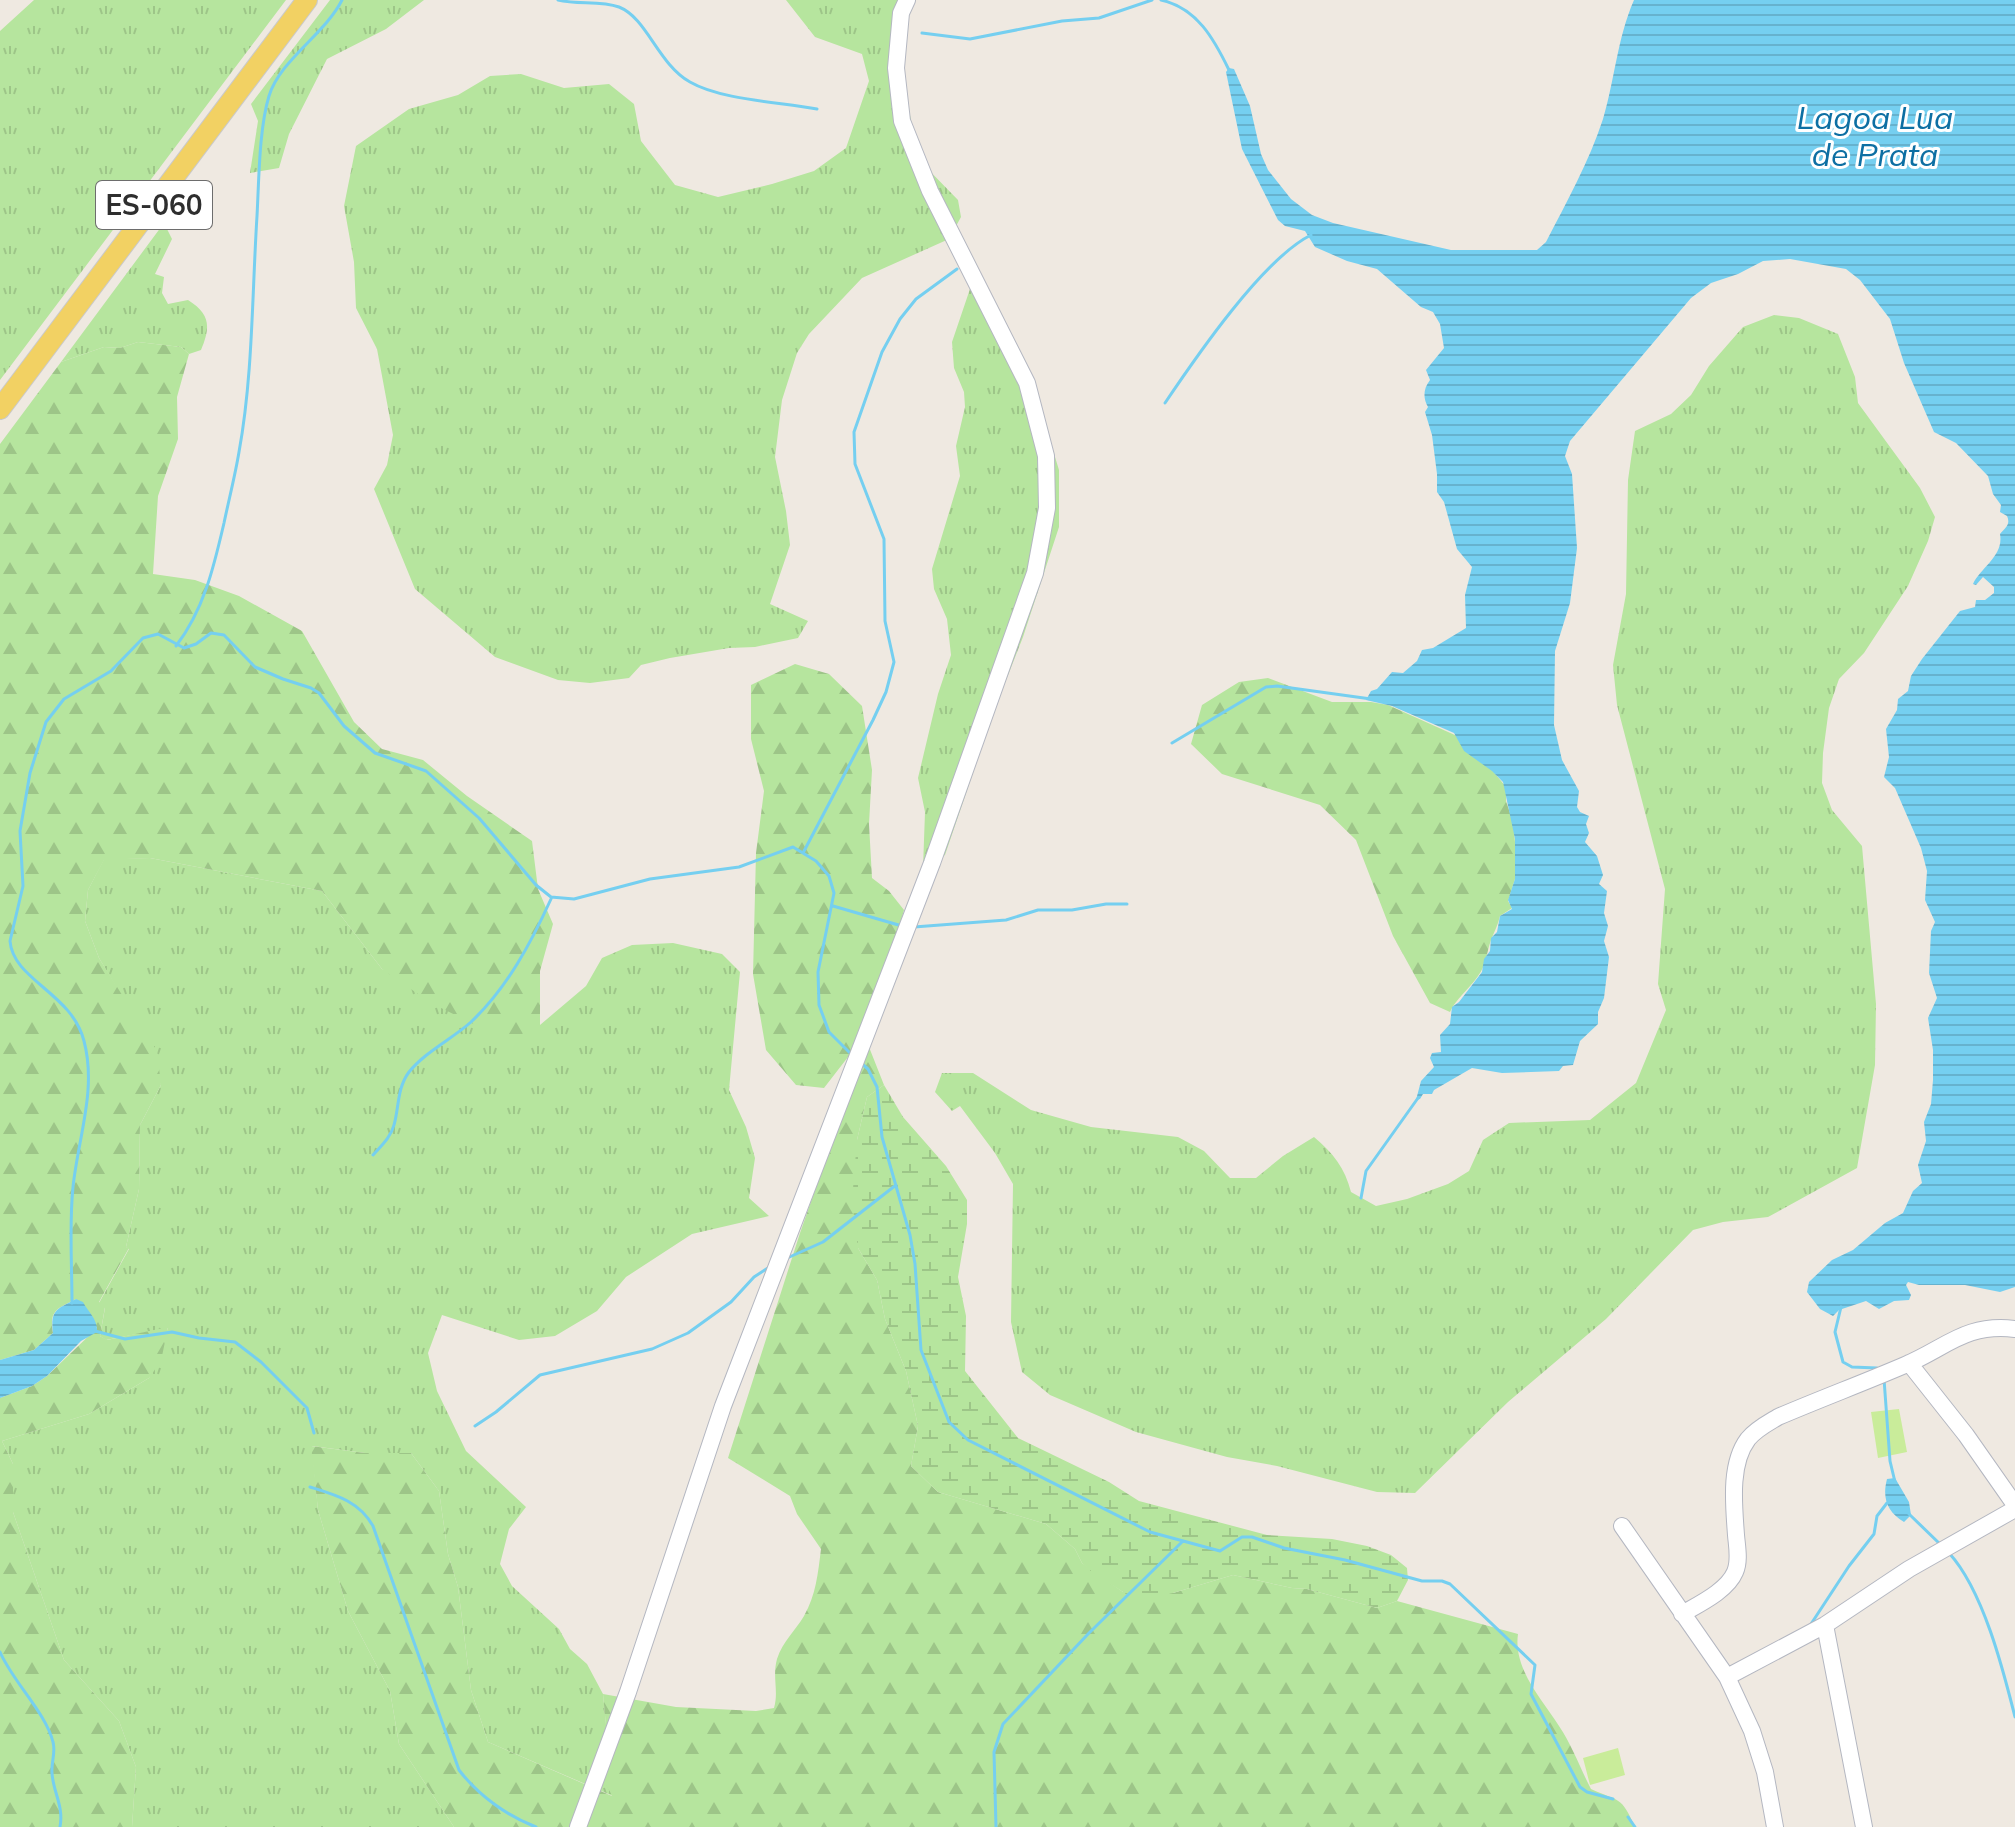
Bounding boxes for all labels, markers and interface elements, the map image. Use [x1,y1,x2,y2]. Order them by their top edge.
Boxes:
water label: Lagoa Lua de Prata [1797,97,1953,174]
road number: ES-060 [96,181,212,229]

